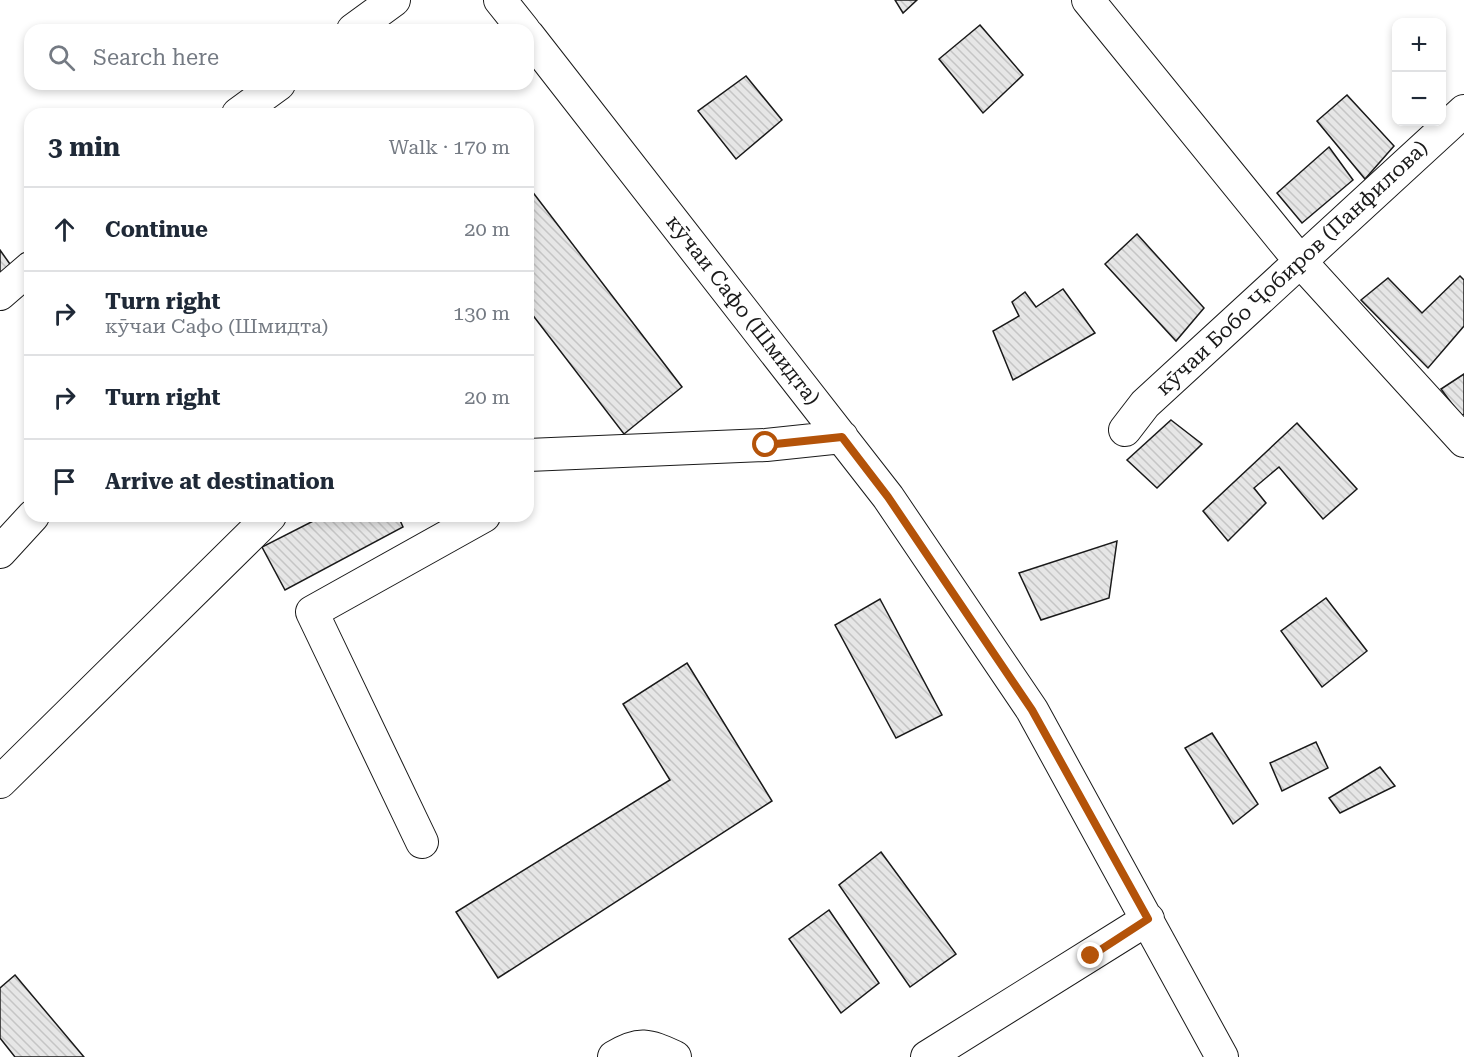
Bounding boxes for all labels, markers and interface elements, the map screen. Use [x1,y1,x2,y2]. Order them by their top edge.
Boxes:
map controls [1392,18,1446,126]
button: + [1392,18,1446,72]
search box [24,24,534,90]
icon: search [45,41,78,74]
text: Search here [93,45,219,70]
button: − [1392,72,1446,126]
text: 3 min [48,132,120,162]
text: Walk · 170 m [389,135,510,159]
street label: кӯчаи Бобо Ҷобиров (Панфилова) [1151,136,1433,400]
street label: кӯчаи Сафо (Шмидта) [661,210,825,410]
icon: ahead [48,213,81,246]
text: Continue [105,217,208,242]
text: 20 m [464,217,510,241]
text: Turn right [105,289,220,314]
icon: right [48,297,81,330]
text: 130 m [453,301,510,325]
text: кӯчаи Сафо (Шмидта) [105,314,328,338]
icon: right [48,381,81,414]
text: Turn right [105,385,220,410]
text: 20 m [464,385,510,409]
route start [752,431,778,457]
icon: arrive [48,465,81,498]
text: Arrive at destination [105,469,334,494]
route end [1077,942,1103,968]

